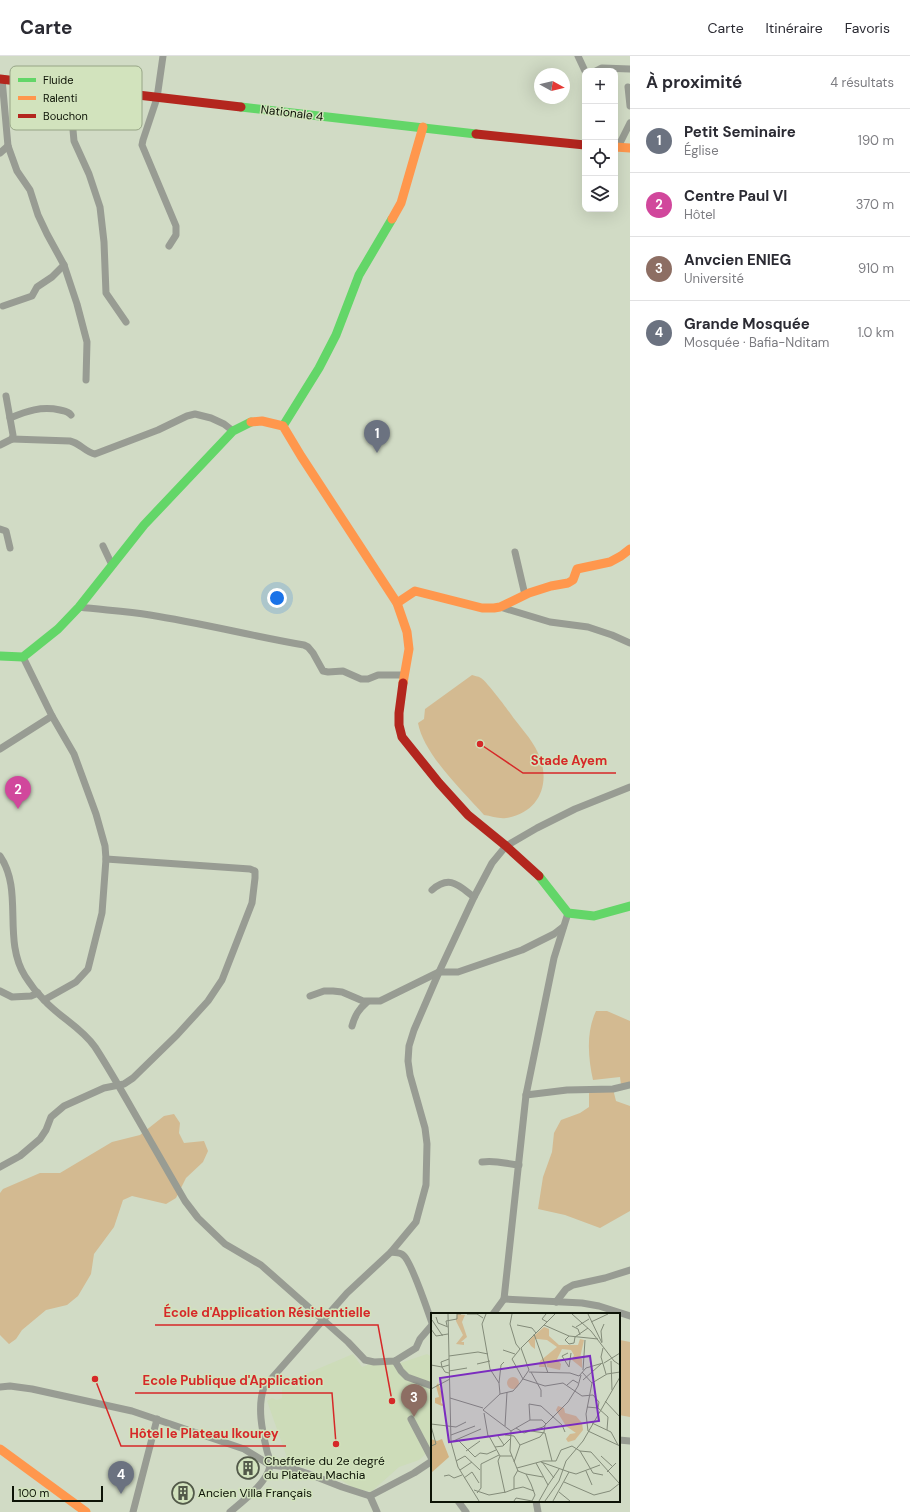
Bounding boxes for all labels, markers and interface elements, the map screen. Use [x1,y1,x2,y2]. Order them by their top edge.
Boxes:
text: Carte [20,15,72,40]
text: Carte [708,19,744,37]
text: Itinéraire [766,19,823,37]
text: Favoris [845,19,890,37]
legend [10,66,142,130]
north arrow [534,68,570,104]
map controls [582,68,618,212]
button: + [582,68,618,104]
text: À proximité [646,71,742,93]
text: Fluide [43,73,73,87]
text: 4 résultats [830,74,894,91]
text: Ralenti [43,91,77,105]
street label: Nationale 4 [260,101,324,125]
button: − [582,104,618,140]
text: Bouchon [43,109,88,123]
text: Petit Seminaire [684,122,796,142]
text: 1 [657,132,661,149]
text: 190 m [858,132,894,149]
button: locate [582,140,618,176]
text: Église [684,142,719,159]
button: layers [582,176,618,212]
text: Centre Paul VI [684,186,787,206]
text: 2 [655,196,663,213]
text: 370 m [856,196,894,213]
text: Hôtel [684,206,716,223]
text: Anvcien ENIEG [684,250,791,270]
text: 3 [655,260,663,277]
text: 910 m [858,260,894,277]
text: Université [684,270,744,287]
text: Grande Mosquée [684,314,810,334]
text: 4 [655,324,663,341]
text: 1.0 km [857,324,894,341]
text: Mosquée · Bafia-Nditam [684,334,829,351]
pin: 1 [364,420,390,453]
your location [267,588,287,608]
callout: Stade Ayem [523,748,616,773]
text: Stade Ayem [531,752,607,769]
pin: 2 [5,776,31,809]
callout: École d'Application Résidentielle [155,1300,378,1325]
text: École d'Application Résidentielle [163,1303,371,1321]
inset map [431,1313,620,1502]
callout: Ecole Publique d'Application [135,1368,332,1393]
text: Ecole Publique d'Application [143,1372,323,1389]
pin: 3 [401,1384,427,1417]
callout: Hôtel le Plateau Ikourey [121,1421,286,1446]
text: Hôtel le Plateau Ikourey [129,1425,279,1442]
place label: Chefferie du 2e degré du Plateau Machia [264,1453,385,1483]
building icon: Chefferie du 2e degré du Plateau Machia [235,1455,261,1481]
pin: 4 [108,1461,134,1494]
building icon: Ancien Villa Français [170,1480,196,1506]
scale bar [12,1484,103,1503]
place label: Ancien Villa Français [198,1485,312,1501]
text: 100 m [18,1486,49,1500]

